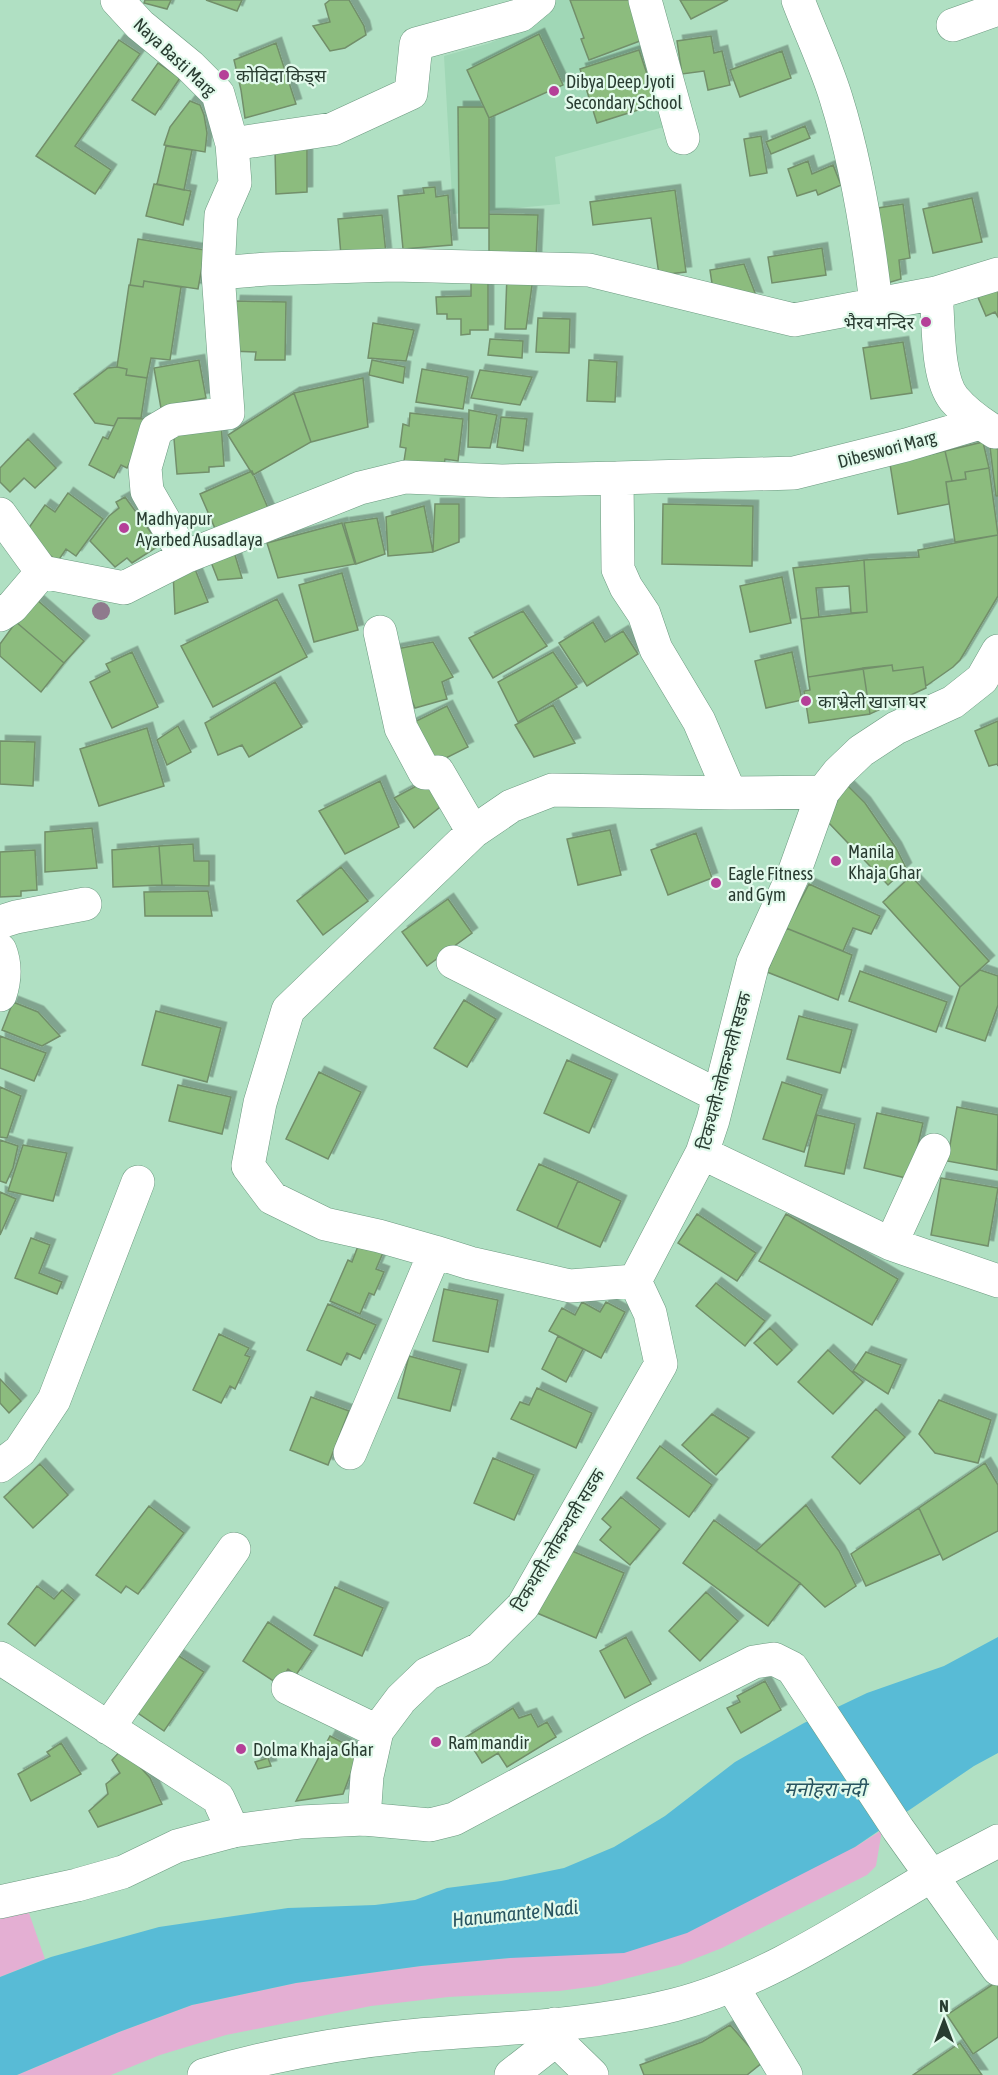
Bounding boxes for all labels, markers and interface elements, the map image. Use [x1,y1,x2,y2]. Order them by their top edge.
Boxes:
street label: Naya Basti Marg [129,13,221,101]
place label: कोविदा किड्स [236,65,327,87]
marker: कोविदा किड्स [217,68,231,82]
place label: Dibya Deep Jyoti Secondary School [566,71,682,113]
marker: Dibya Deep Jyoti Secondary School [547,84,561,98]
place label: भैरव मन्दिर [844,312,915,333]
marker: भैरव मन्दिर [919,315,933,329]
street label: Dibeswori Marg [835,426,939,472]
place label: Madhyapur Ayarbed Ausadlaya [136,508,263,550]
marker: Madhyapur Ayarbed Ausadlaya [117,521,131,535]
place label: काभ्रेली खाजा घर [818,691,927,712]
marker: काभ्रेली खाजा घर [799,694,813,708]
place label: Manila Khaja Ghar [848,841,922,883]
marker: Manila Khaja Ghar [829,854,843,868]
place label: Eagle Fitness and Gym [728,863,813,905]
marker: Eagle Fitness and Gym [709,876,723,890]
street label: टिकथली-लोकन्थली सडक [693,989,755,1152]
street label: टिकथली-लोकन्थली सडक [507,1464,609,1615]
place label: Ram mandir [448,1732,530,1753]
marker: Ram mandir [429,1735,443,1749]
place label: Dolma Khaja Ghar [253,1739,374,1760]
marker: Dolma Khaja Ghar [234,1742,248,1756]
water label: मनोहरा नदी [784,1777,870,1800]
water label: Hanumante Nadi [451,1895,579,1931]
north arrow [914,1991,974,2051]
text: N [939,1997,949,2015]

